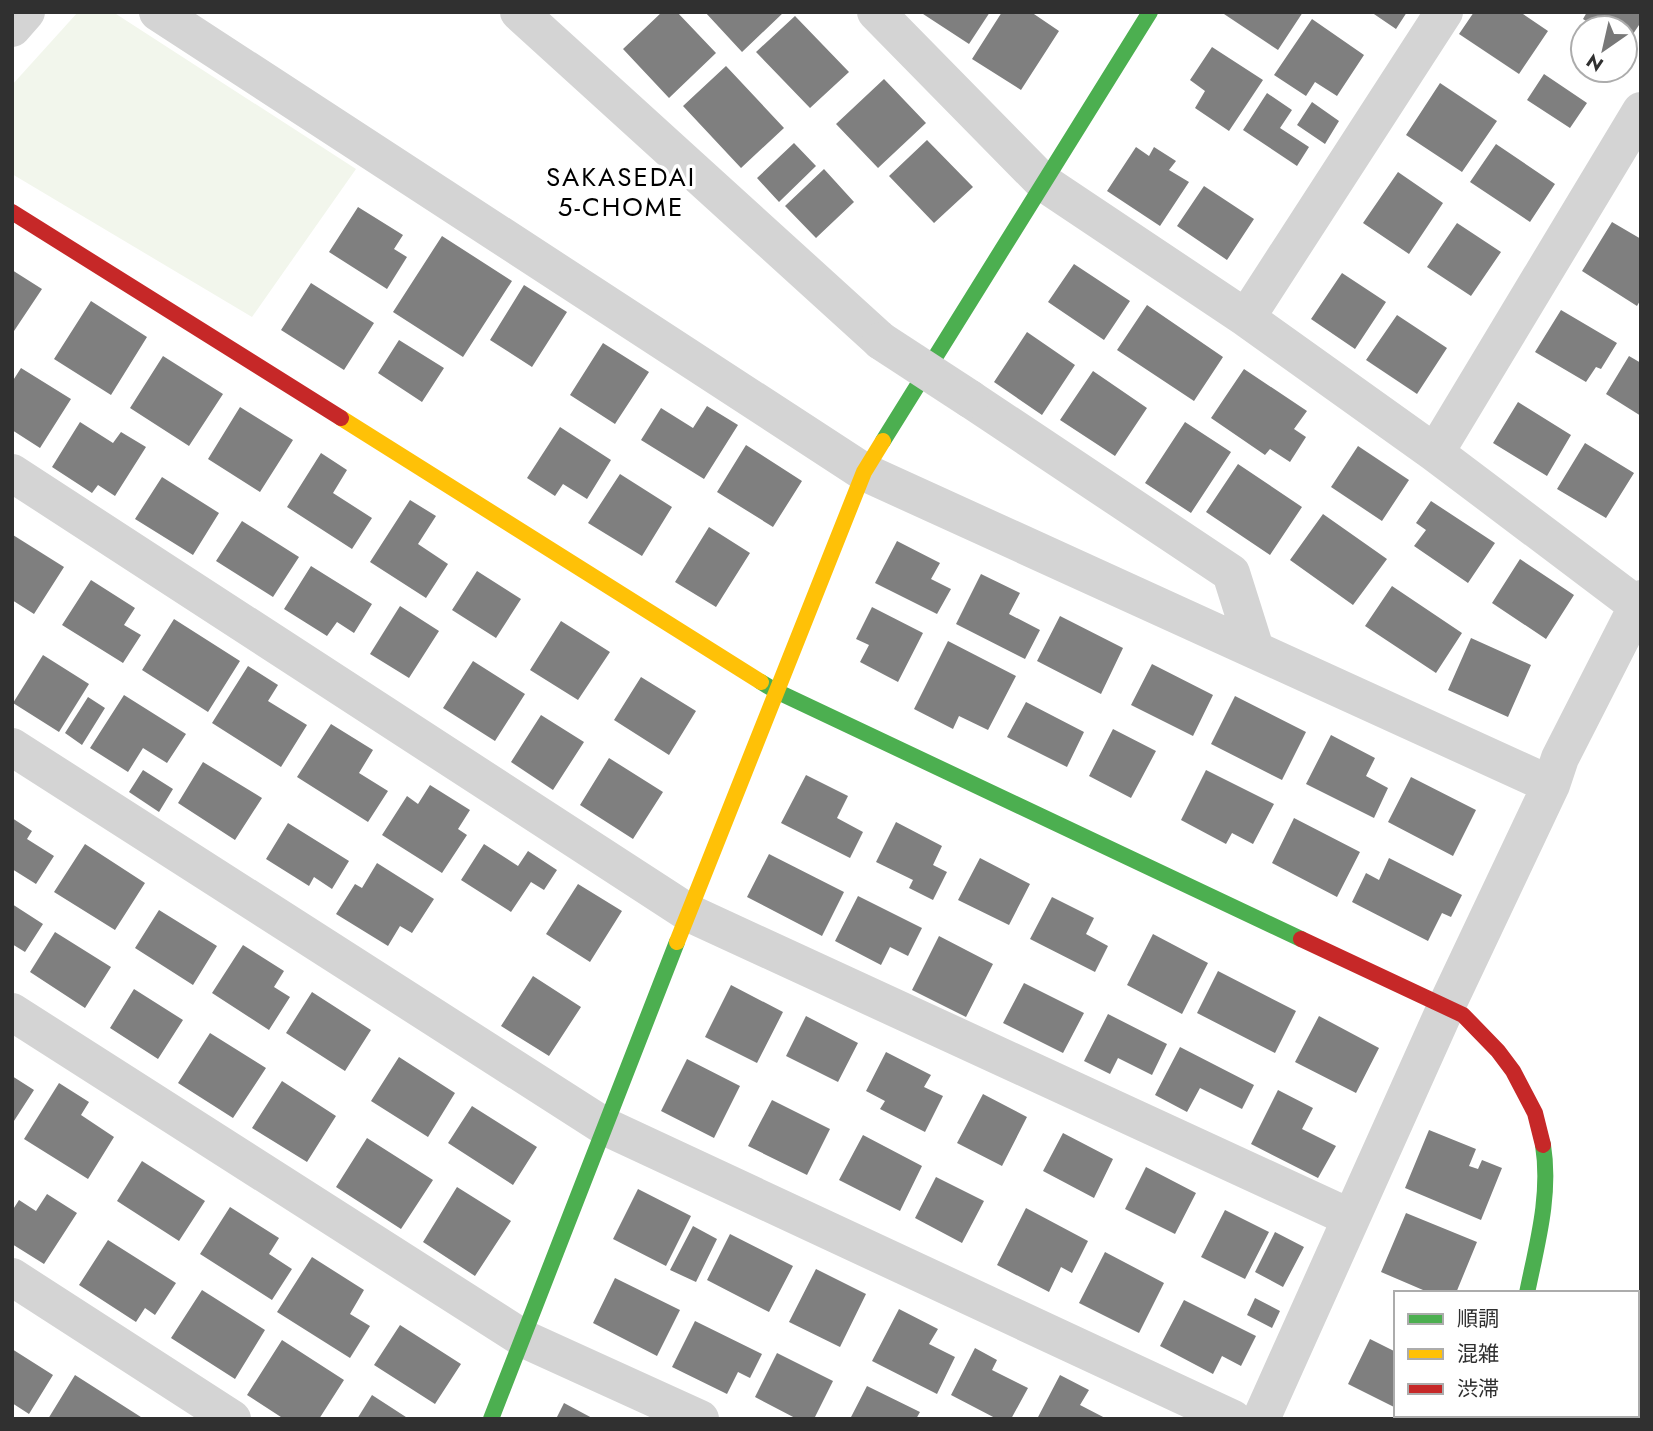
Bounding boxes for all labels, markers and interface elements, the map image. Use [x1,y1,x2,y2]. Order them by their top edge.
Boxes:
north arrow [1569,14,1639,84]
text: N [1581,47,1609,78]
district label: SAKASEDAI 5-CHOME [546,158,696,226]
legend [1394,1291,1639,1417]
text: 順調 [1457,1304,1499,1334]
text: 混雑 [1457,1339,1499,1369]
text: 渋滞 [1457,1374,1499,1404]

